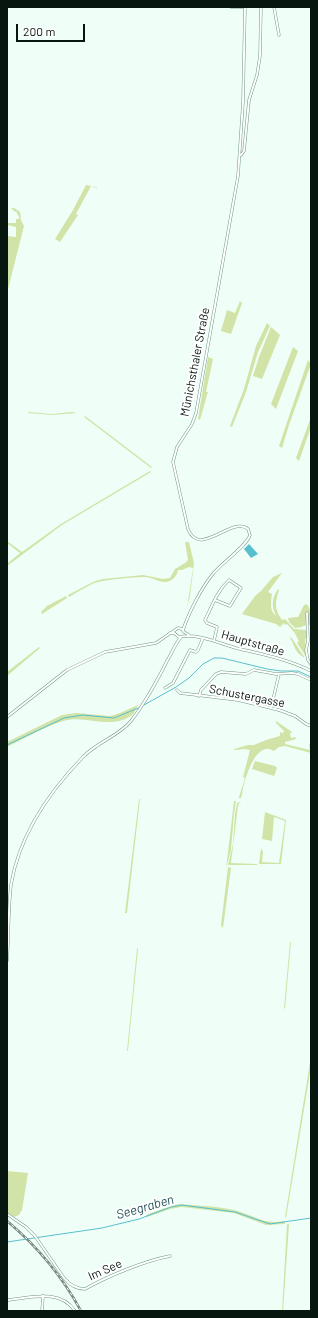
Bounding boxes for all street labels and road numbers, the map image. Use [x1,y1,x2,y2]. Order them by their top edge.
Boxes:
street label: Münichsthaler Straße [177,306,213,418]
street label: Hauptstraße [220,627,286,659]
street label: Schustergasse [208,682,286,710]
street label: Im See [86,1256,124,1284]

